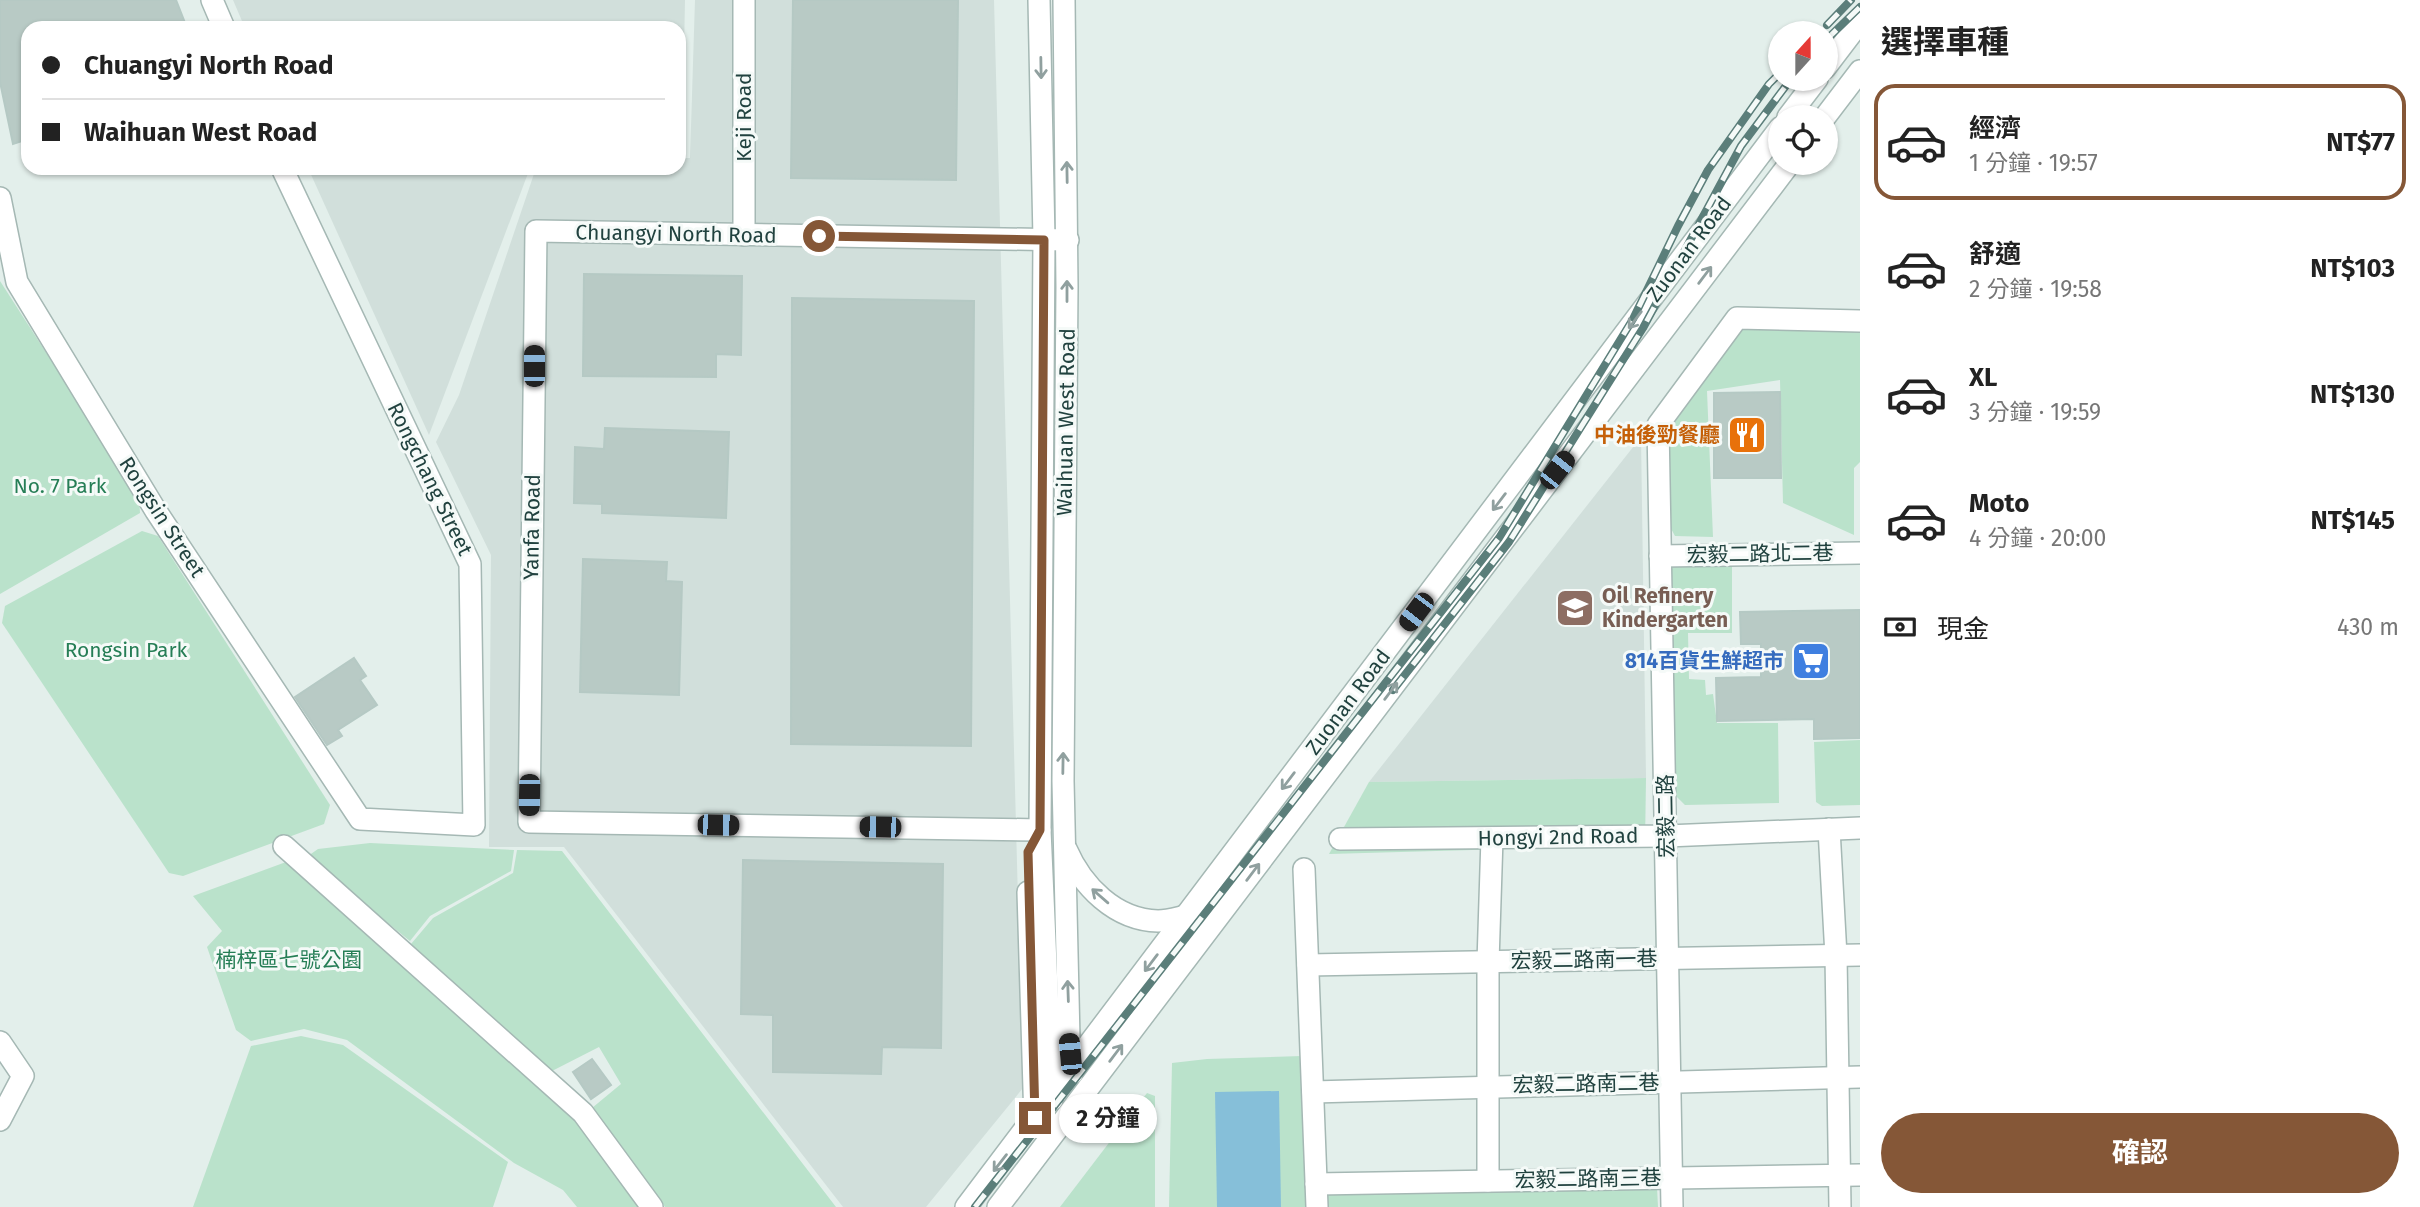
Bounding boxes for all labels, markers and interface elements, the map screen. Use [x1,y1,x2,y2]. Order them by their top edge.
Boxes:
north arrow [1768,21,1838,91]
map controls [1768,21,1838,175]
text: 選擇車種 [1881,23,2009,61]
text: Chuangyi North Road [84,50,334,81]
one-way arrow [1034,56,1047,79]
street label: Keji Road [731,72,757,162]
button: locate [1768,105,1838,175]
icon: car [1885,111,1948,174]
text: 經濟 [1969,113,2021,144]
text: Waihuan West Road [84,117,317,148]
text: NT$77 [2326,127,2395,158]
text: 1 分鐘 · 19:57 [1969,149,2098,177]
one-way arrow [1060,161,1073,184]
street label: Zuonan Road [1641,191,1737,307]
street label: Chuangyi North Road [575,219,777,249]
route start [803,220,835,252]
icon: car [1885,237,1948,300]
text: 舒適 [1969,239,2021,270]
text: NT$103 [2310,253,2395,284]
one-way arrow [1698,266,1713,285]
text: 2 分鐘 · 19:58 [1969,275,2102,303]
one-way arrow [1060,280,1074,303]
one-way arrow [1628,310,1643,329]
street label: Waihuan West Road [1051,328,1081,516]
car [524,345,545,387]
text: XL [1969,362,1997,393]
icon: car [1885,363,1948,426]
text: NT$130 [2310,379,2395,410]
street label: Rongchang Street [382,398,478,560]
text: 3 分鐘 · 19:59 [1969,398,2101,426]
restaurant icon: 中油後勁餐廳 [1726,414,1768,456]
place label: 中油後勁餐廳 [1594,422,1720,448]
car [1536,447,1579,493]
street label: Rongsin Street [113,452,211,582]
park label: No. 7 Park [13,473,107,499]
street label: Yanfa Road [518,474,546,580]
text: Moto [1969,488,2029,519]
icon: car [1885,489,1948,552]
one-way arrow [1491,492,1506,510]
text: NT$145 [2310,505,2395,536]
text: 4 分鐘 · 20:00 [1969,524,2106,552]
street label: 宏毅二路北二巷 [1686,540,1834,568]
place label: Oil Refinery Kindergarten [1602,583,1728,633]
school or university icon: Oil Refinery Kindergarten [1554,587,1596,629]
car [1395,589,1438,635]
icon: cash [1881,608,1919,646]
text: 430 m [2337,613,2399,641]
text: 現金 [1937,614,1989,645]
park label: Rongsin Park [65,637,188,663]
supermarket icon: 814百貨生鮮超市 [1790,640,1832,682]
street label: Zuonan Road [1300,644,1396,760]
place label: 814百貨生鮮超市 [1625,648,1784,674]
one-way arrow [1383,682,1398,700]
one-way arrow [1056,752,1070,775]
one-way arrow [1281,771,1295,790]
car [519,774,540,816]
street label: 宏毅二路 [1652,774,1680,858]
car [697,814,740,836]
car [859,816,902,838]
street label: Hongyi 2nd Road [1477,823,1639,851]
one-way arrow [1246,863,1261,882]
one-way arrow [1092,888,1110,904]
street label: 宏毅二路南一巷 [1510,946,1658,974]
park label: 楠梓區七號公園 [216,947,363,973]
one-way arrow [1144,953,1158,972]
one-way arrow [1061,979,1074,1002]
car [1058,1032,1083,1076]
one-way arrow [1108,1045,1123,1063]
street label: 宏毅二路南二巷 [1512,1070,1660,1098]
callout: 2 分鐘 [1060,1094,1158,1142]
route end [1019,1102,1051,1134]
text: 2 分鐘 [1076,1104,1140,1132]
button: 確認 [1881,1113,2399,1193]
one-way arrow [993,1153,1008,1171]
street label: 宏毅二路南三巷 [1514,1165,1662,1193]

